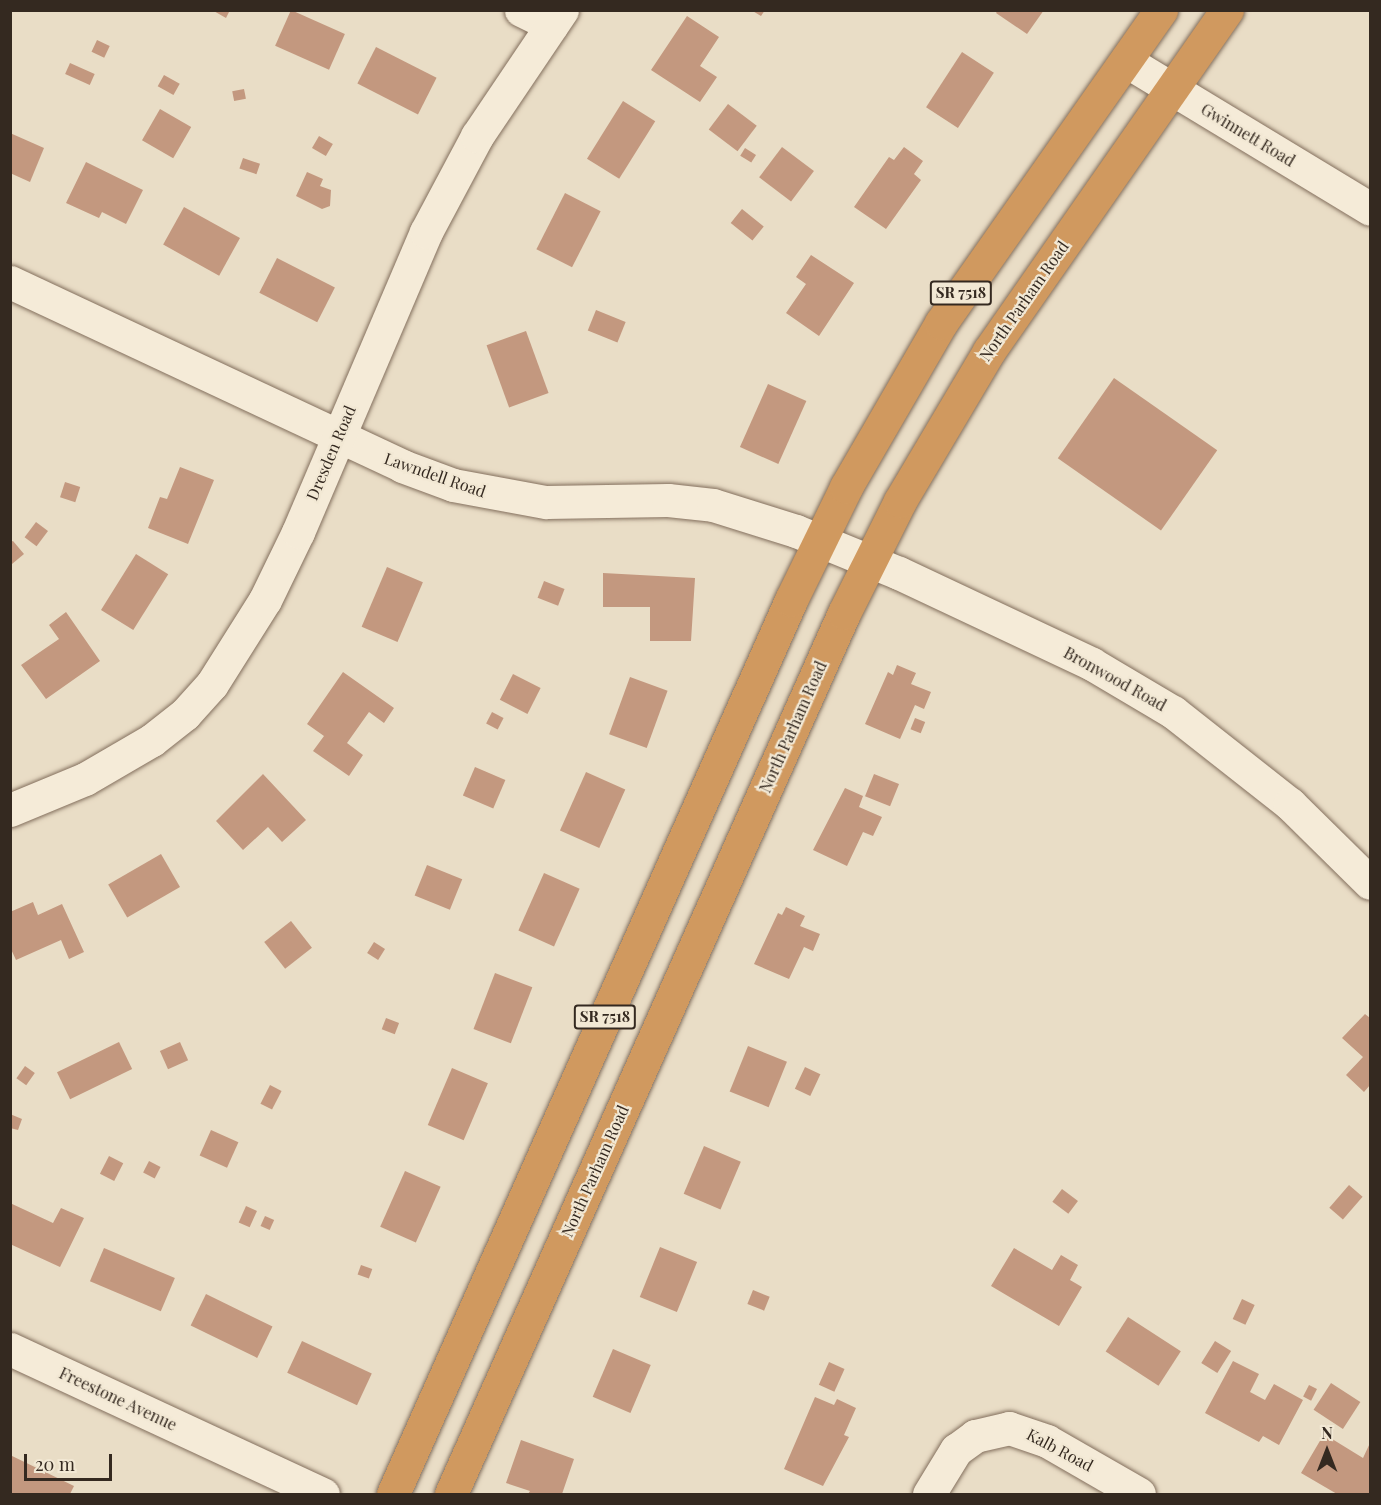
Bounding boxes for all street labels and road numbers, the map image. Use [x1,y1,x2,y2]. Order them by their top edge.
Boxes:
street label: Gwinnett Road [1197,99,1299,171]
street label: North Parham Road [975,237,1073,365]
road number: SR 7518 [930,281,992,305]
street label: Dresden Road [302,403,360,503]
street label: Lawndell Road [382,449,488,501]
street label: Bronwood Road [1060,643,1170,715]
street label: North Parham Road [755,658,831,796]
road number: SR 7518 [574,1005,636,1029]
street label: North Parham Road [557,1102,633,1240]
street label: Freestone Avenue [56,1363,180,1435]
street label: Kalb Road [1024,1425,1096,1475]

